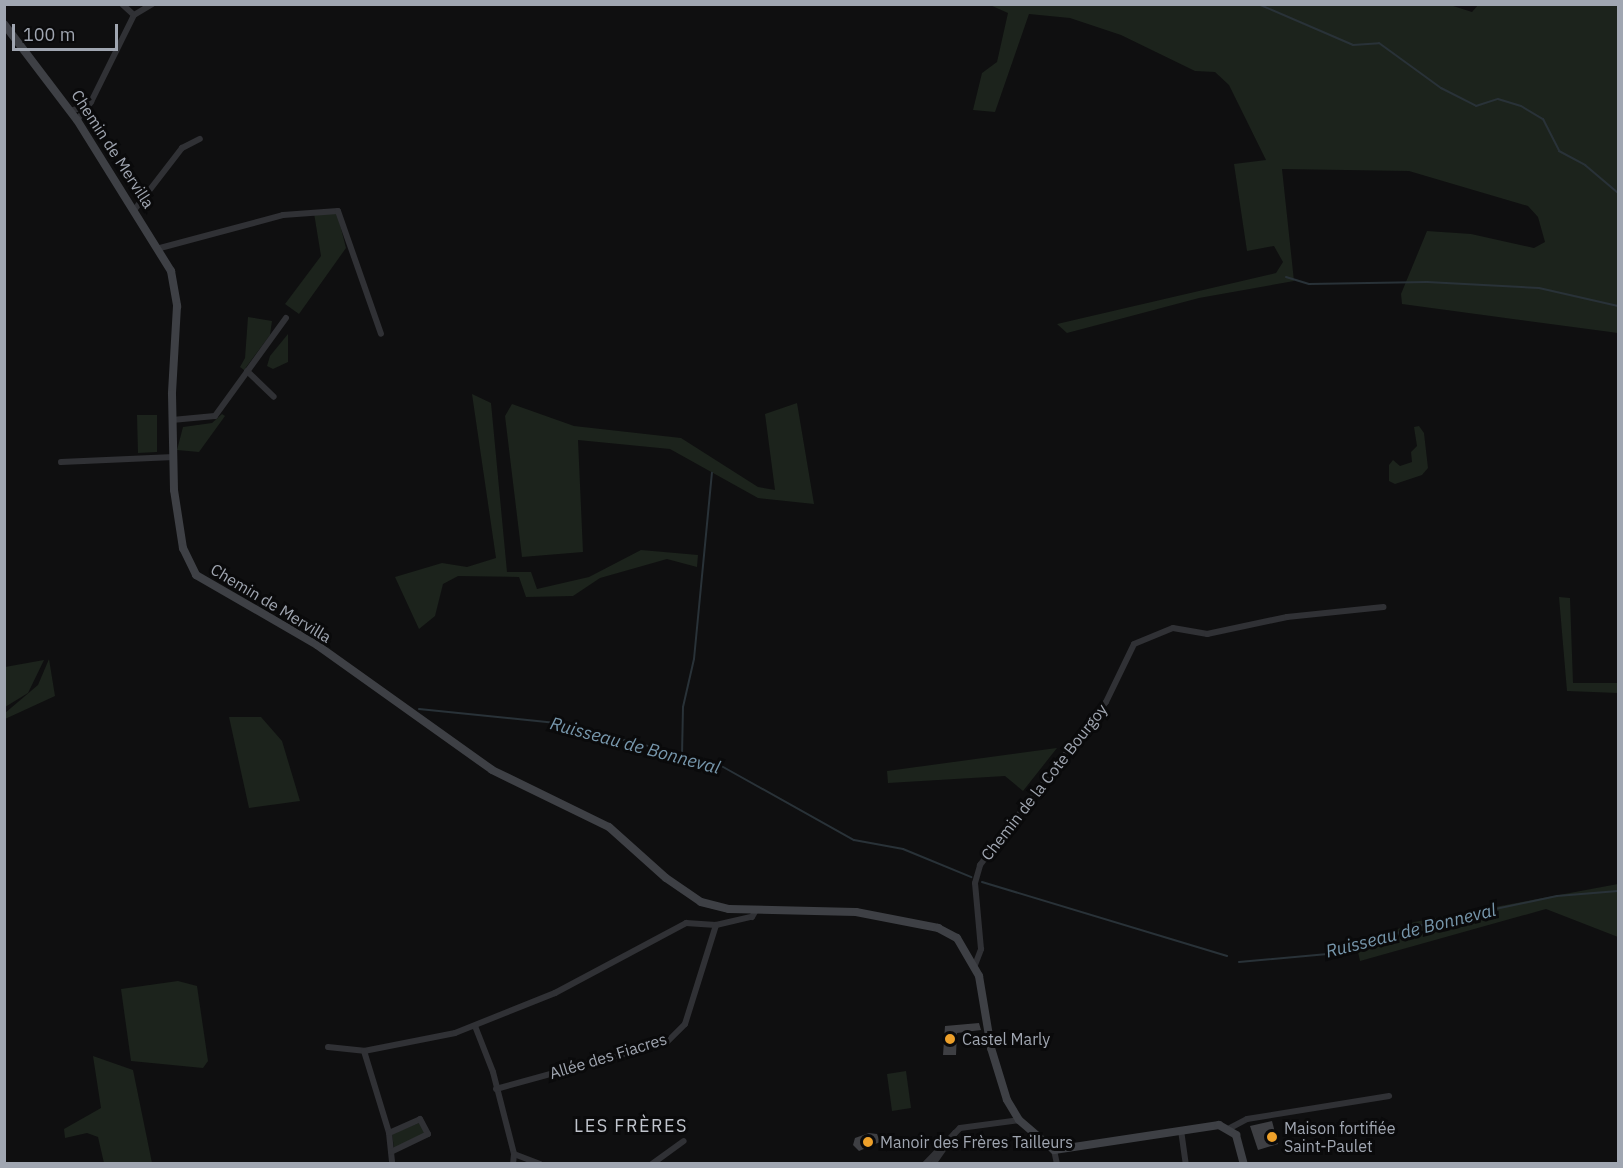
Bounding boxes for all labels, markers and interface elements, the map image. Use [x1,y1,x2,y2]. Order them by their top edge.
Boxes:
scale bar [15,12,122,50]
text: 100 m [23,23,75,46]
street label: Chemin de Mervilla [68,86,158,212]
street label: Chemin de Mervilla [207,559,335,647]
street label: Chemin de la Cote Bourgoy [977,700,1111,864]
water label: Ruisseau de Bonneval [548,713,722,779]
water label: Ruisseau de Bonneval [1324,899,1498,963]
street label: Allée des Fiacres [547,1029,669,1083]
place label: Castel Marly [962,1029,1050,1049]
marker: Castel Marly [943,1032,957,1046]
district label: LES FRÈRES [574,1115,688,1137]
place label: Maison fortifiée Saint-Paulet [1284,1118,1395,1156]
marker: Maison fortifiée Saint-Paulet [1265,1130,1279,1144]
place label: Manoir des Frères Tailleurs [880,1132,1073,1152]
marker: Manoir des Frères Tailleurs [861,1135,875,1149]

